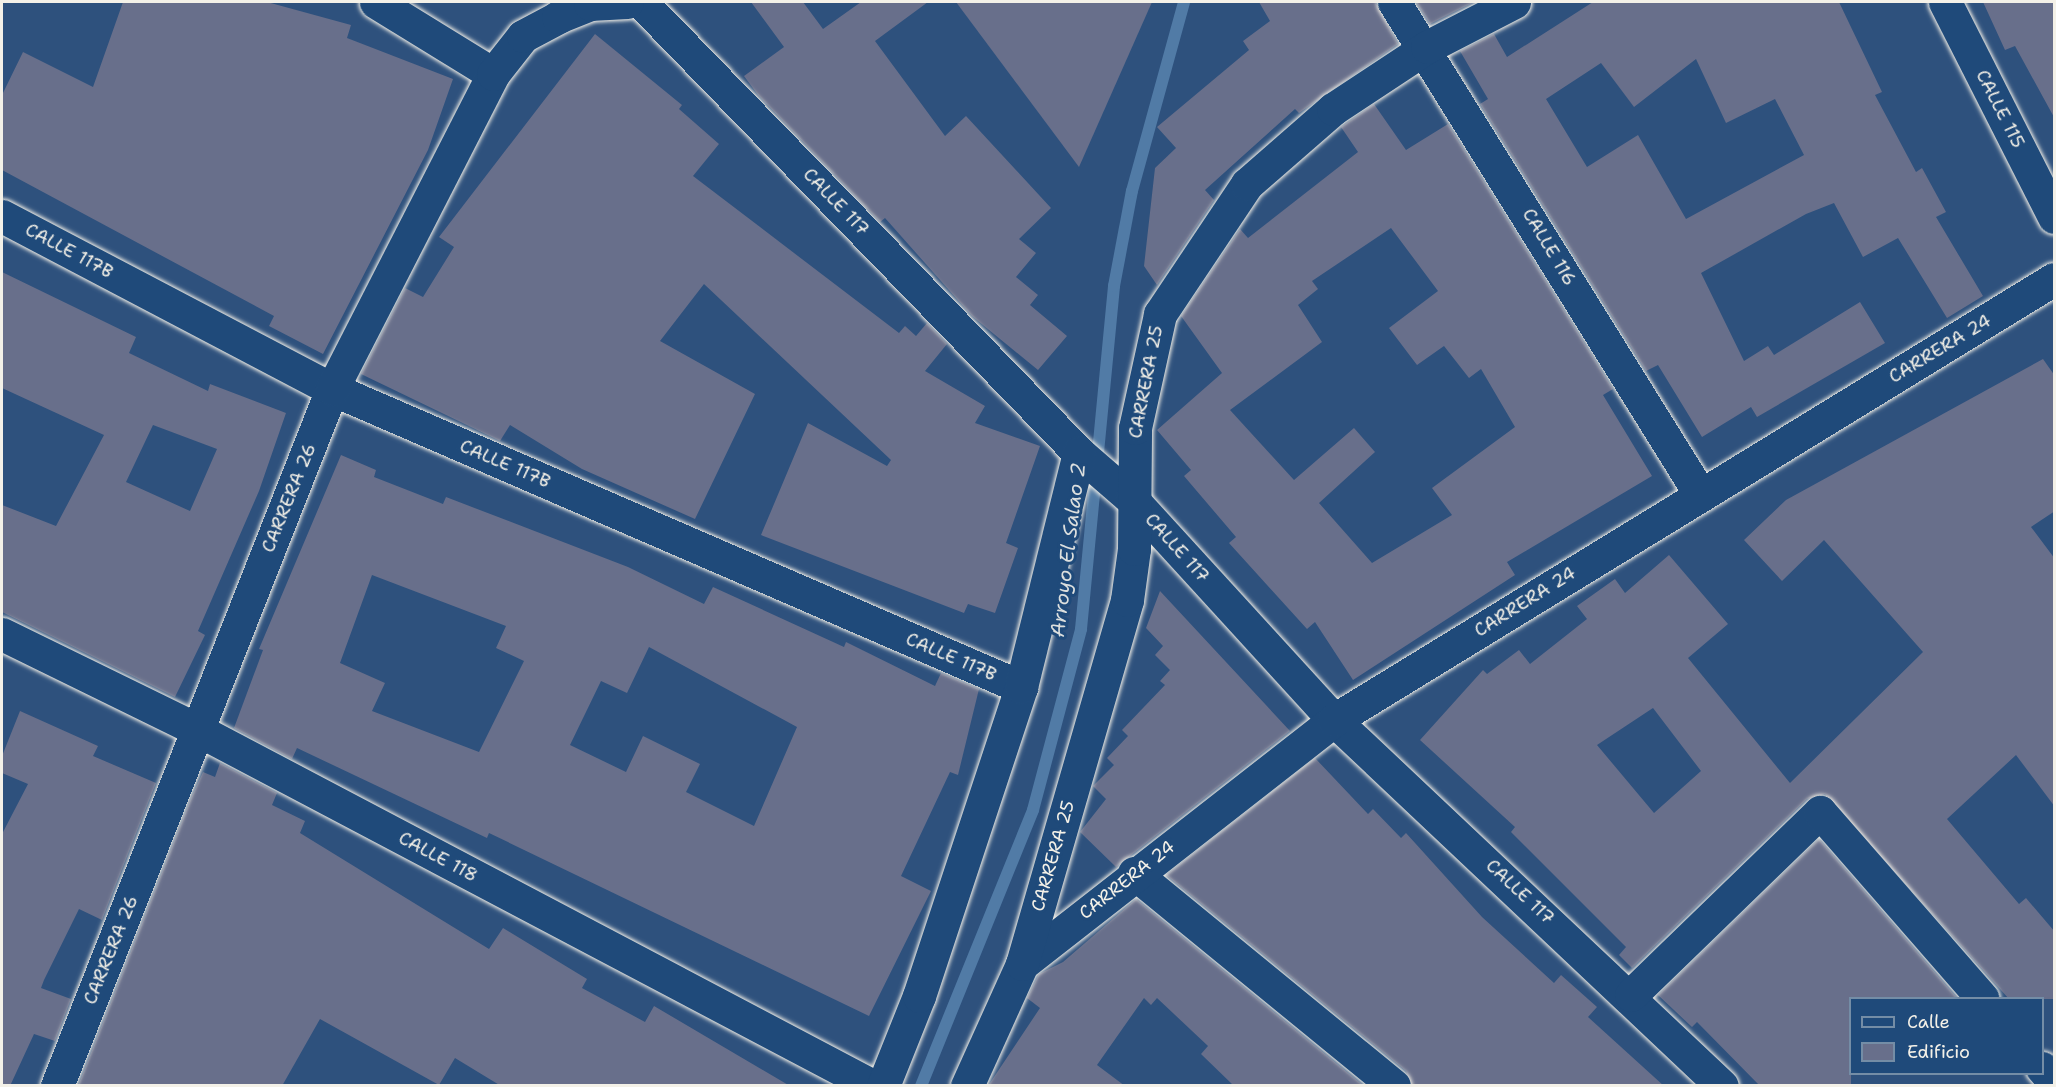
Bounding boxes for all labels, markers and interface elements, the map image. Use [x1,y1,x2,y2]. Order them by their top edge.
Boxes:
street label: CALLE 115 [1971,66,2029,152]
street label: CALLE 117 [798,164,874,240]
street label: CALLE 116 [1518,205,1580,289]
street label: CALLE 117B [21,219,117,283]
street label: CARRERA 24 [1885,310,1995,388]
street label: CARRERA 25 [1124,324,1168,440]
street label: CALLE 117B [456,435,554,493]
street label: CARRERA 26 [257,440,321,556]
water label: Arroyo El Salao 2 [1045,462,1091,638]
street label: CALLE 117 [1140,509,1214,587]
street label: CARRERA 24 [1470,562,1580,642]
street label: CALLE 117B [902,628,1000,686]
street label: CARRERA 25 [1027,798,1079,914]
street label: CALLE 118 [395,827,481,887]
street label: CARRERA 24 [1075,836,1179,924]
street label: CALLE 117 [1481,855,1559,929]
street label: CARRERA 26 [79,892,143,1008]
legend [1849,997,2044,1075]
text: Calle [1907,1010,1950,1034]
text: Edificio [1907,1040,1970,1064]

